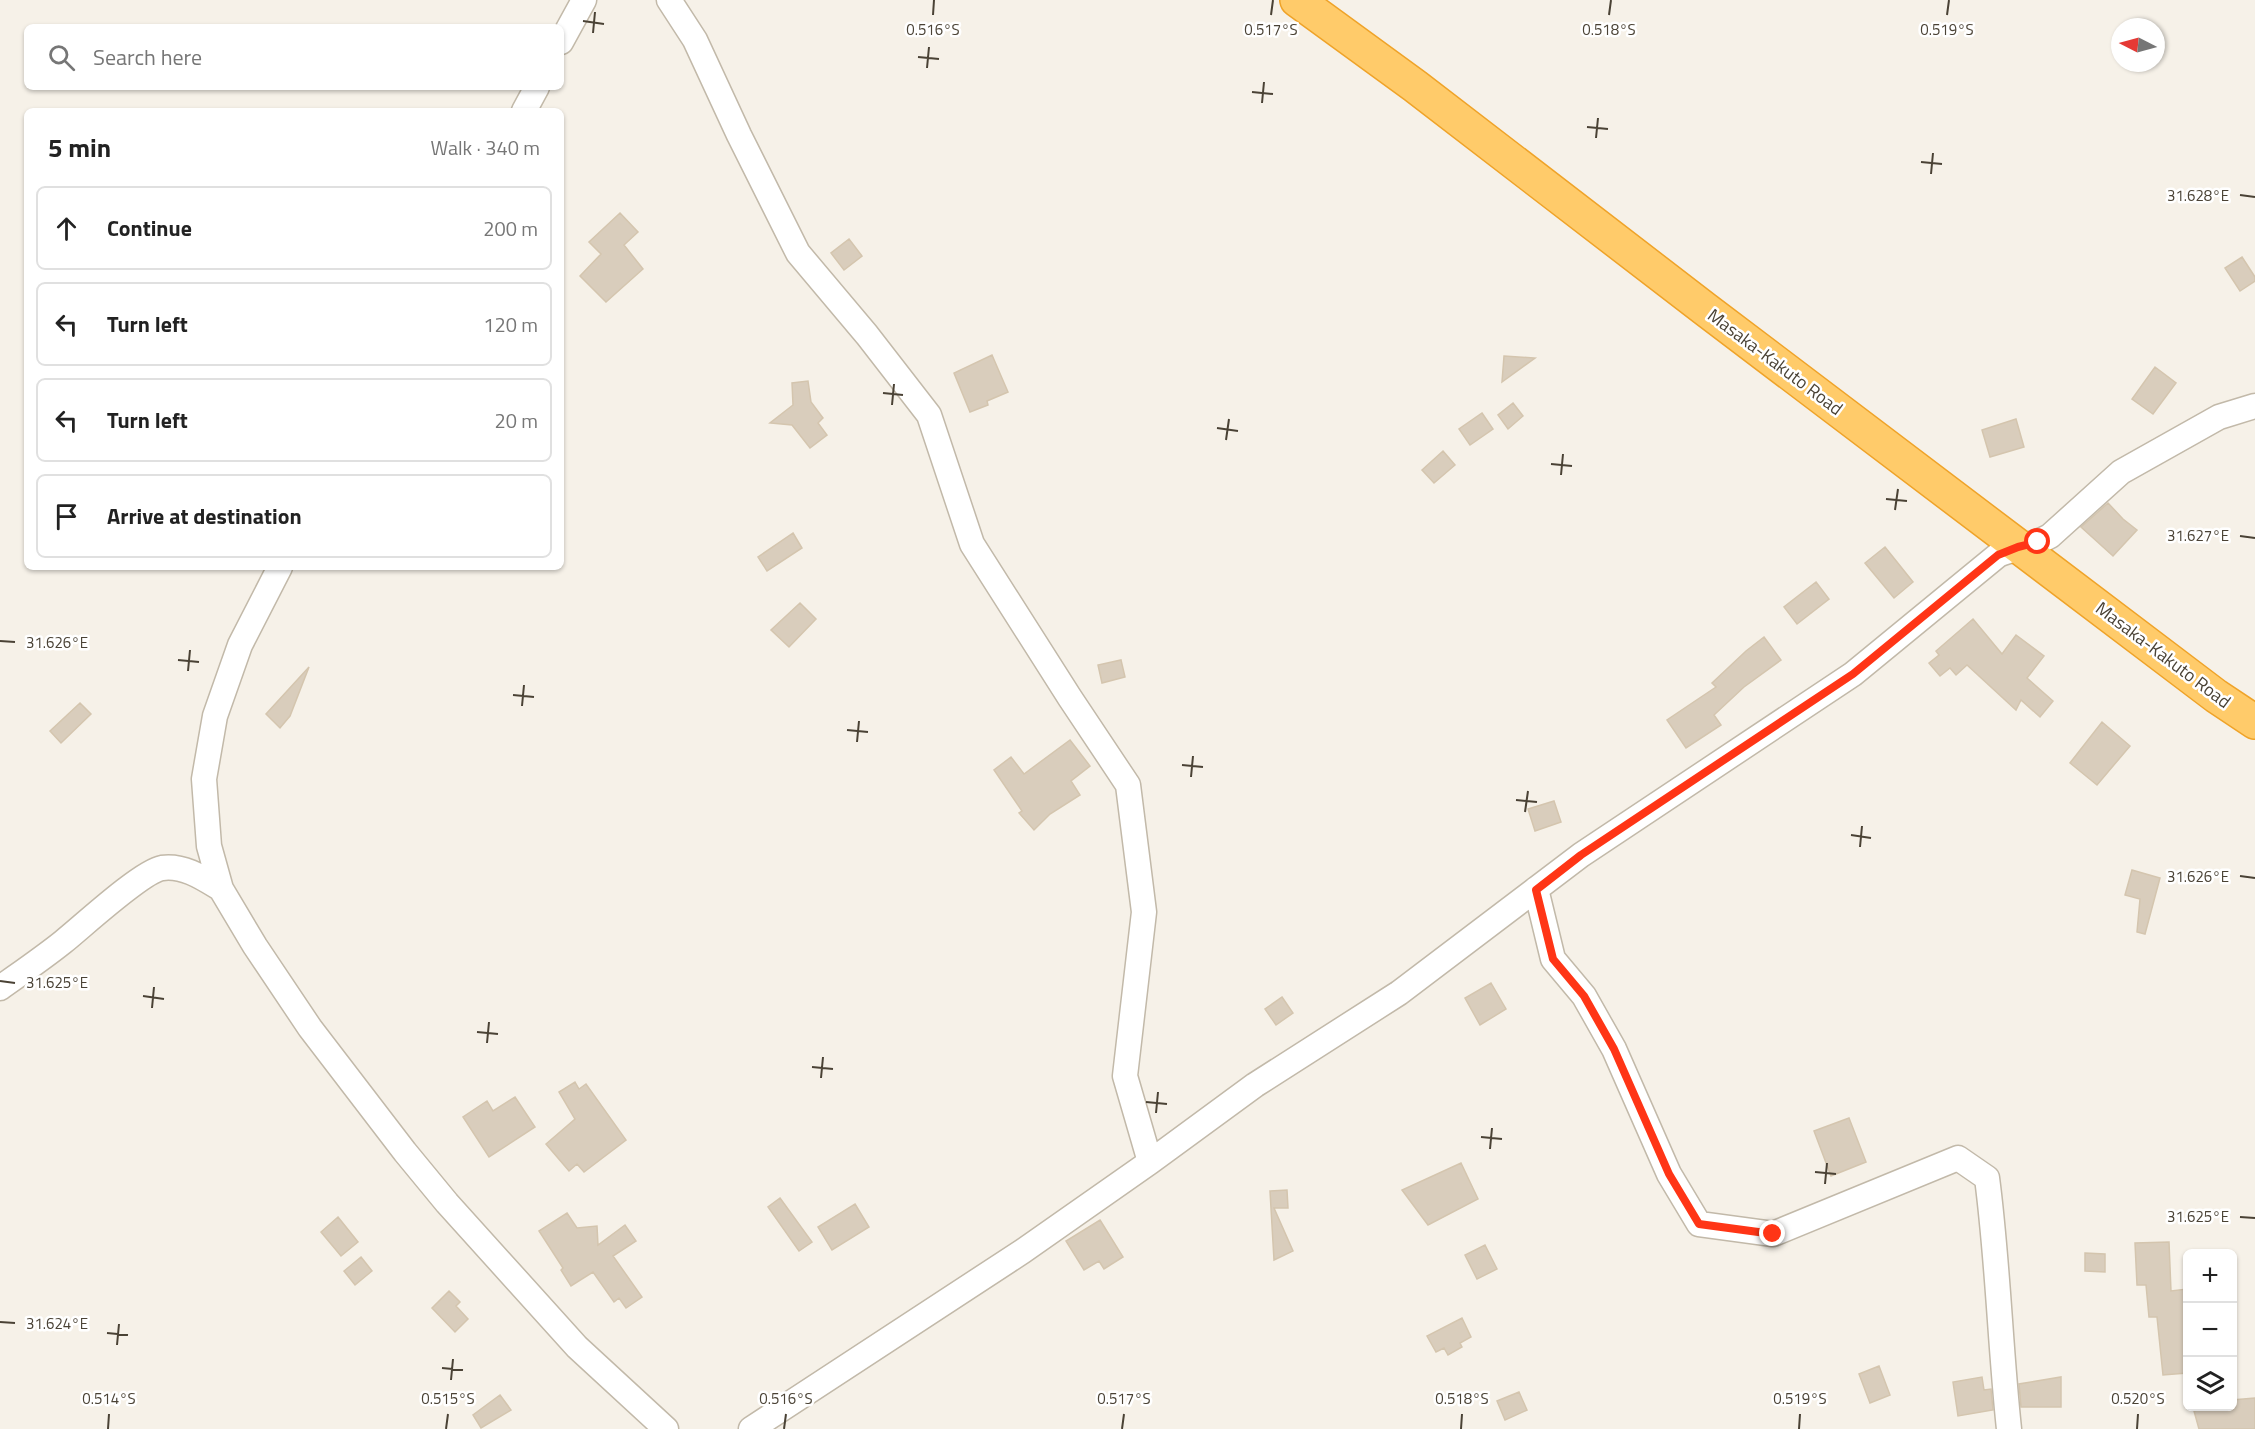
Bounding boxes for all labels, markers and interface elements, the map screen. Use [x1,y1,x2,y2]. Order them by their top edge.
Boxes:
text: 0.516°S [906,18,960,41]
text: 0.517°S [1244,18,1298,41]
text: 0.518°S [1582,18,1636,41]
text: 0.519°S [1920,18,1974,41]
north arrow [2111,18,2165,72]
search box [24,24,564,90]
text: Search here [93,40,202,74]
icon: search [45,41,78,74]
text: 5 min [48,128,111,167]
text: Walk · 340 m [431,132,540,163]
text: 31.628°E [2167,184,2229,207]
text: Continue [107,211,192,245]
icon: ahead [50,212,83,245]
text: 200 m [483,213,538,244]
street label: Masaka-Kakuto Road [1702,302,1849,421]
text: Turn left [107,307,188,341]
icon: left [50,308,83,341]
text: 120 m [483,309,538,340]
text: Turn left [107,403,188,437]
icon: left [50,404,83,437]
text: 20 m [494,405,538,436]
text: Arrive at destination [107,499,302,533]
icon: arrive [50,500,83,533]
text: 31.627°E [2167,524,2229,547]
route start [2024,528,2050,554]
street label: Masaka-Kakuto Road [2090,595,2237,714]
text: 31.626°E [26,631,88,654]
text: 31.626°E [2167,865,2229,888]
text: 31.625°E [26,971,88,994]
text: 31.625°E [2167,1205,2229,1228]
route end [1759,1220,1785,1246]
map controls [2183,1249,2237,1411]
button: + [2183,1249,2237,1303]
button: − [2183,1303,2237,1357]
text: 31.624°E [26,1312,88,1335]
button: layers [2183,1357,2237,1411]
text: 0.514°S [82,1387,136,1410]
text: 0.515°S [421,1387,475,1410]
text: 0.516°S [759,1387,813,1410]
text: 0.517°S [1097,1387,1151,1410]
text: 0.518°S [1435,1387,1489,1410]
text: 0.519°S [1773,1387,1827,1410]
text: 0.520°S [2111,1387,2165,1410]

